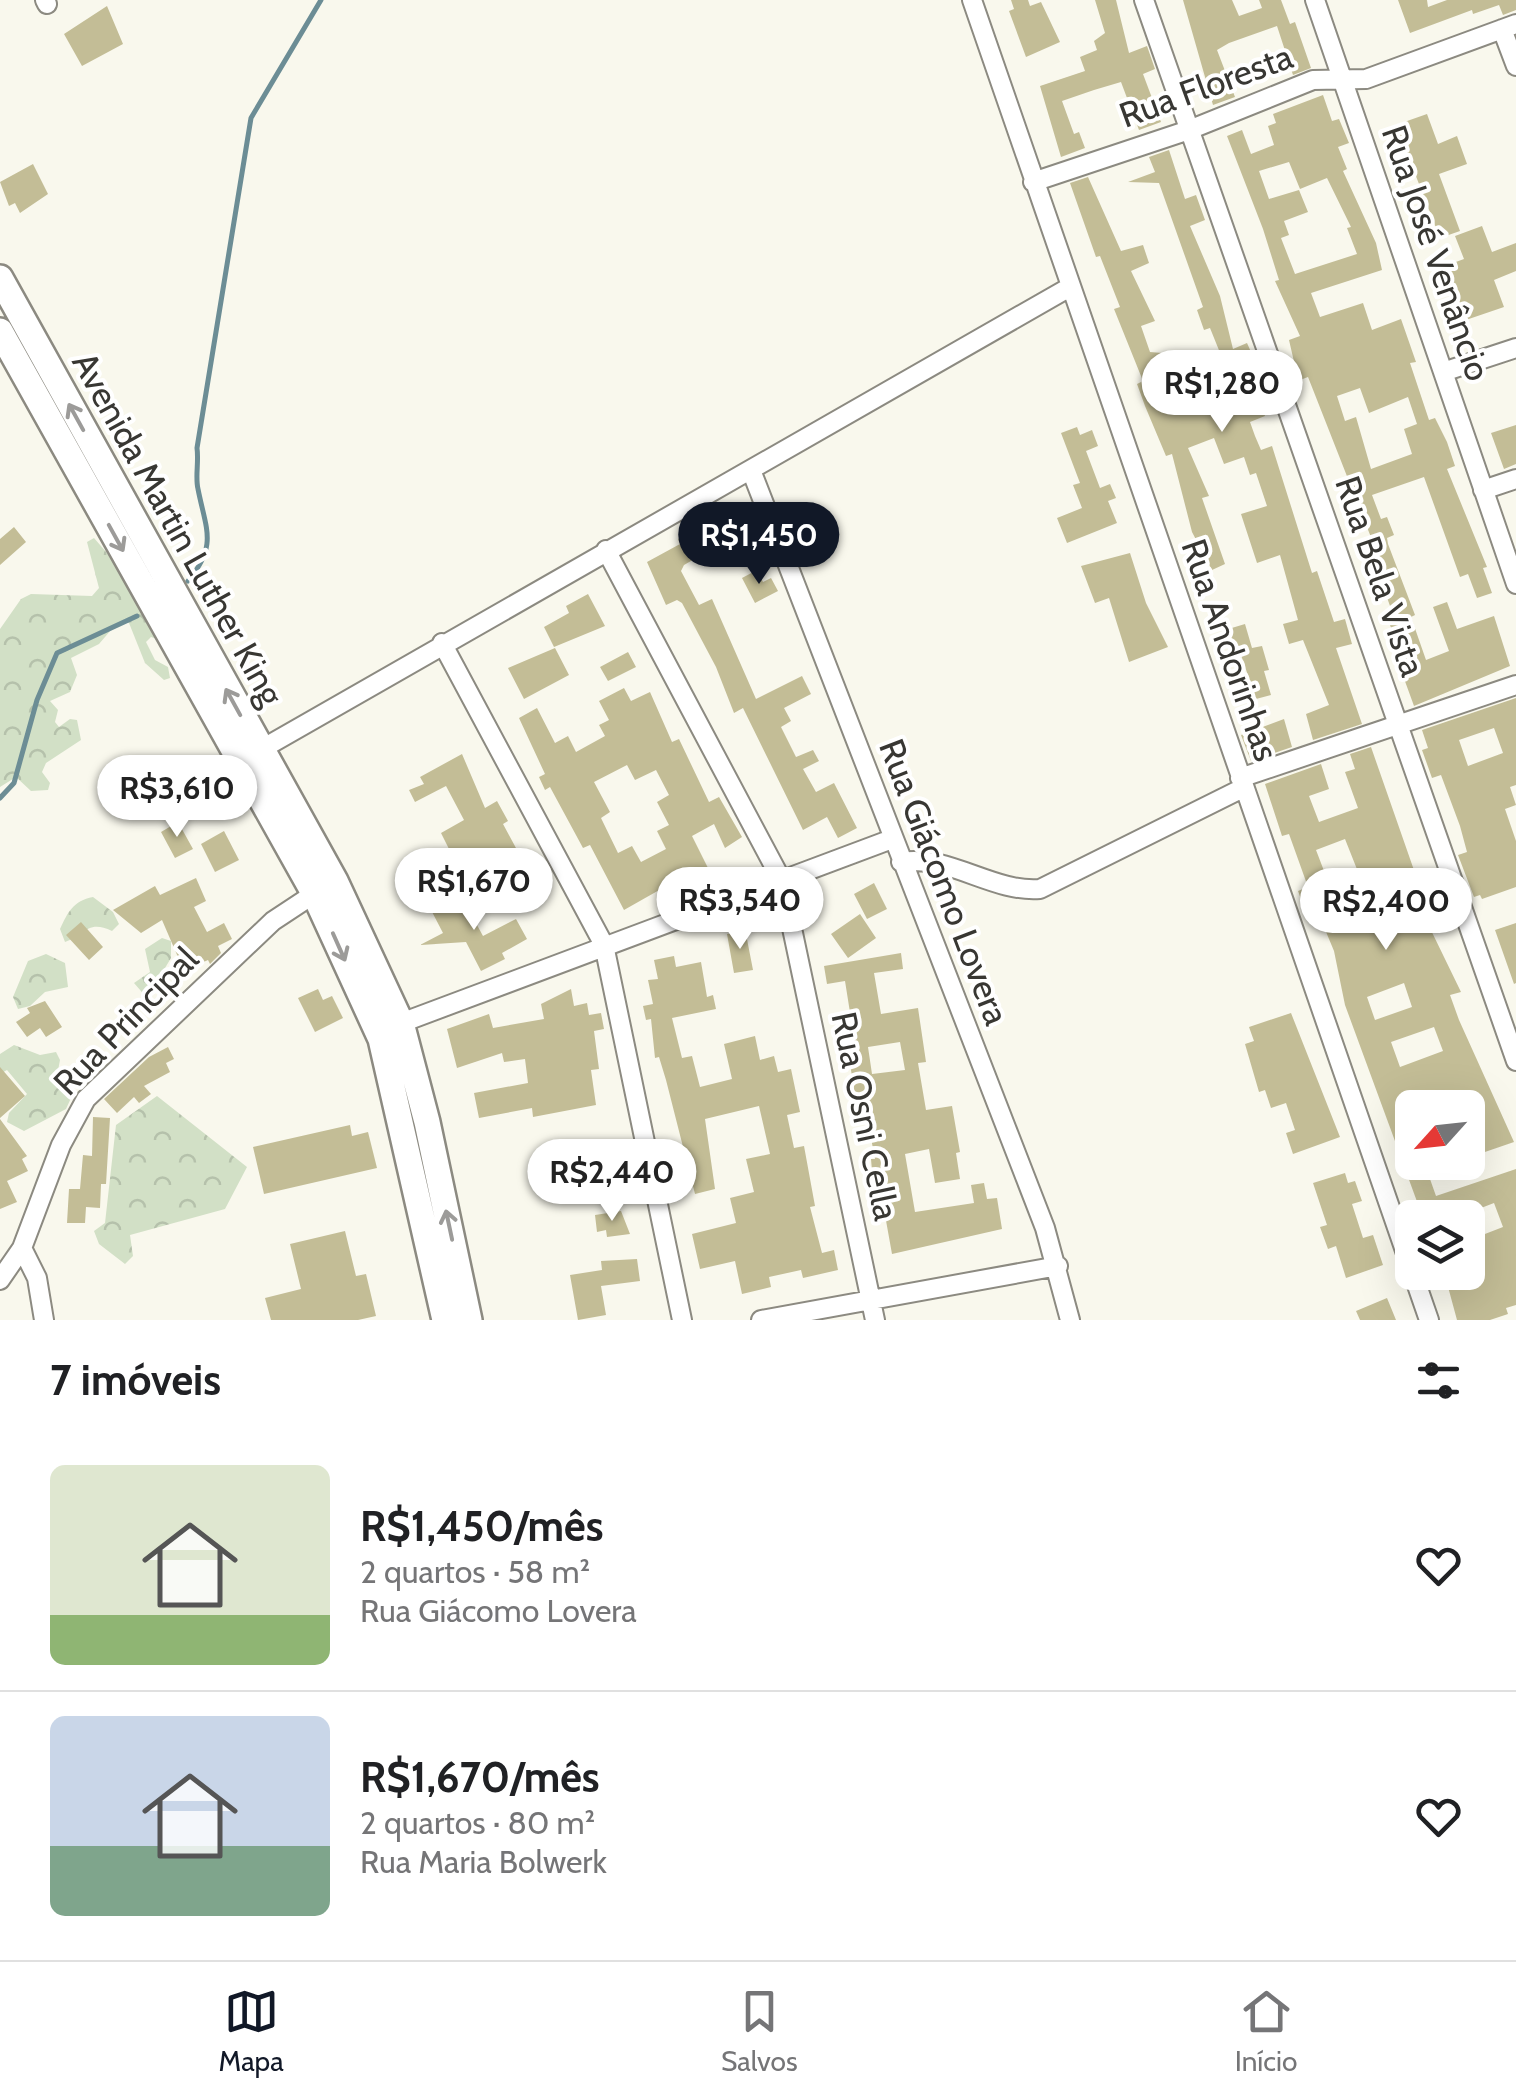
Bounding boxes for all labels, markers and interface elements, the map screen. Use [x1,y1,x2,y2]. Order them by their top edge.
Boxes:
street label: Rua Floresta [1113,34,1298,137]
street label: Rua José Venâncio [1373,119,1500,386]
street label: Avenida Martin Luther King [63,345,294,713]
pin: R$1,280 [1130,350,1314,435]
text: R$1,280 [1164,363,1280,402]
one-way arrow [66,403,86,432]
street label: Rua Bela Vista [1326,470,1435,682]
pin: R$1,450 [667,502,851,587]
text: R$1,450 [700,515,818,554]
one-way arrow [106,523,126,553]
street label: Rua Andorinhas [1172,533,1289,766]
one-way arrow [223,687,243,717]
street label: Rua Giácomo Lovera [870,733,1019,1031]
pin: R$3,610 [85,755,269,840]
text: R$3,610 [119,768,235,807]
pin: R$1,670 [382,848,566,933]
text: R$1,670 [417,861,531,900]
pin: R$3,540 [648,867,832,952]
pin: R$2,400 [1294,868,1478,953]
text: R$3,540 [679,880,801,919]
text: R$2,400 [1322,881,1450,920]
one-way arrow [330,931,349,961]
street label: Rua Principal [44,937,207,1104]
street label: Rua Osni Cella [822,1008,909,1224]
north arrow [1395,1090,1485,1180]
map controls [1395,1090,1485,1290]
pin: R$2,440 [520,1139,704,1224]
text: R$2,440 [549,1152,675,1191]
button: layers [1395,1200,1485,1290]
one-way arrow [439,1209,457,1241]
icon: filters [1411,1353,1466,1408]
text: 7 imóveis [50,1354,221,1406]
text: R$1,450/mês [360,1500,604,1552]
icon: home [130,1505,250,1625]
icon: heart [1411,1538,1466,1593]
text: 2 quartos · 58 m² [360,1552,590,1591]
text: Rua Giácomo Lovera [360,1591,637,1630]
text: R$1,670/mês [360,1751,600,1803]
icon: home [130,1756,250,1876]
icon: heart [1411,1789,1466,1844]
text: 2 quartos · 80 m² [360,1803,595,1842]
text: Rua Maria Bolwerk [360,1842,607,1881]
tab: Mapa [219,1984,284,2078]
tab: Salvos [721,1984,798,2078]
tab: Início [1235,1984,1297,2078]

